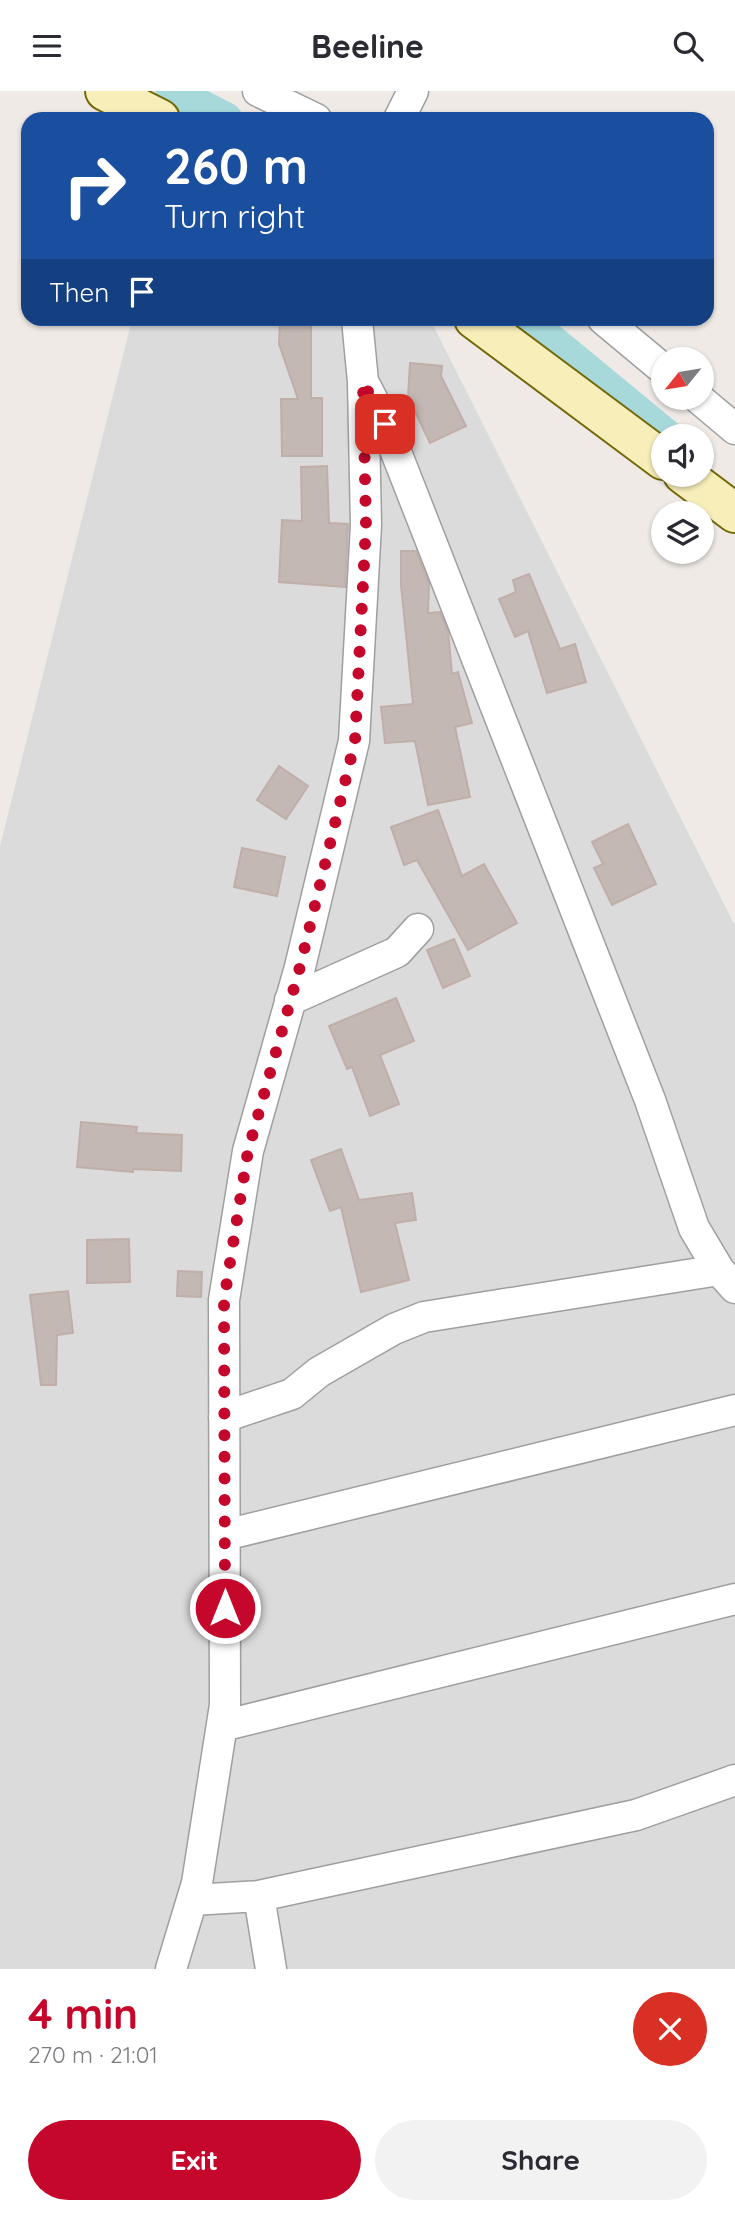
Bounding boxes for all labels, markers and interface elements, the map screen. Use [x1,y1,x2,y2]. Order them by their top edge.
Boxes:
text: Beeline [311,26,424,66]
icon: menu [28,27,66,65]
icon: search [669,27,707,65]
text: 260 m [164,135,308,196]
icon: right [49,140,140,231]
text: Turn right [164,196,305,236]
icon: arrive [123,273,161,311]
text: Then [49,276,109,309]
north arrow [651,347,714,409]
map controls [651,347,714,564]
pin [355,394,415,454]
icon: arrive [366,405,404,443]
button: sound [651,424,714,487]
button: layers [651,501,714,564]
position arrow [188,1571,262,1645]
text: 4 min [28,1987,138,2040]
button: close [633,1992,707,2066]
text: 270 m · 21:01 [28,2040,158,2069]
button: Exit [28,2120,361,2200]
button: Share [375,2120,707,2200]

